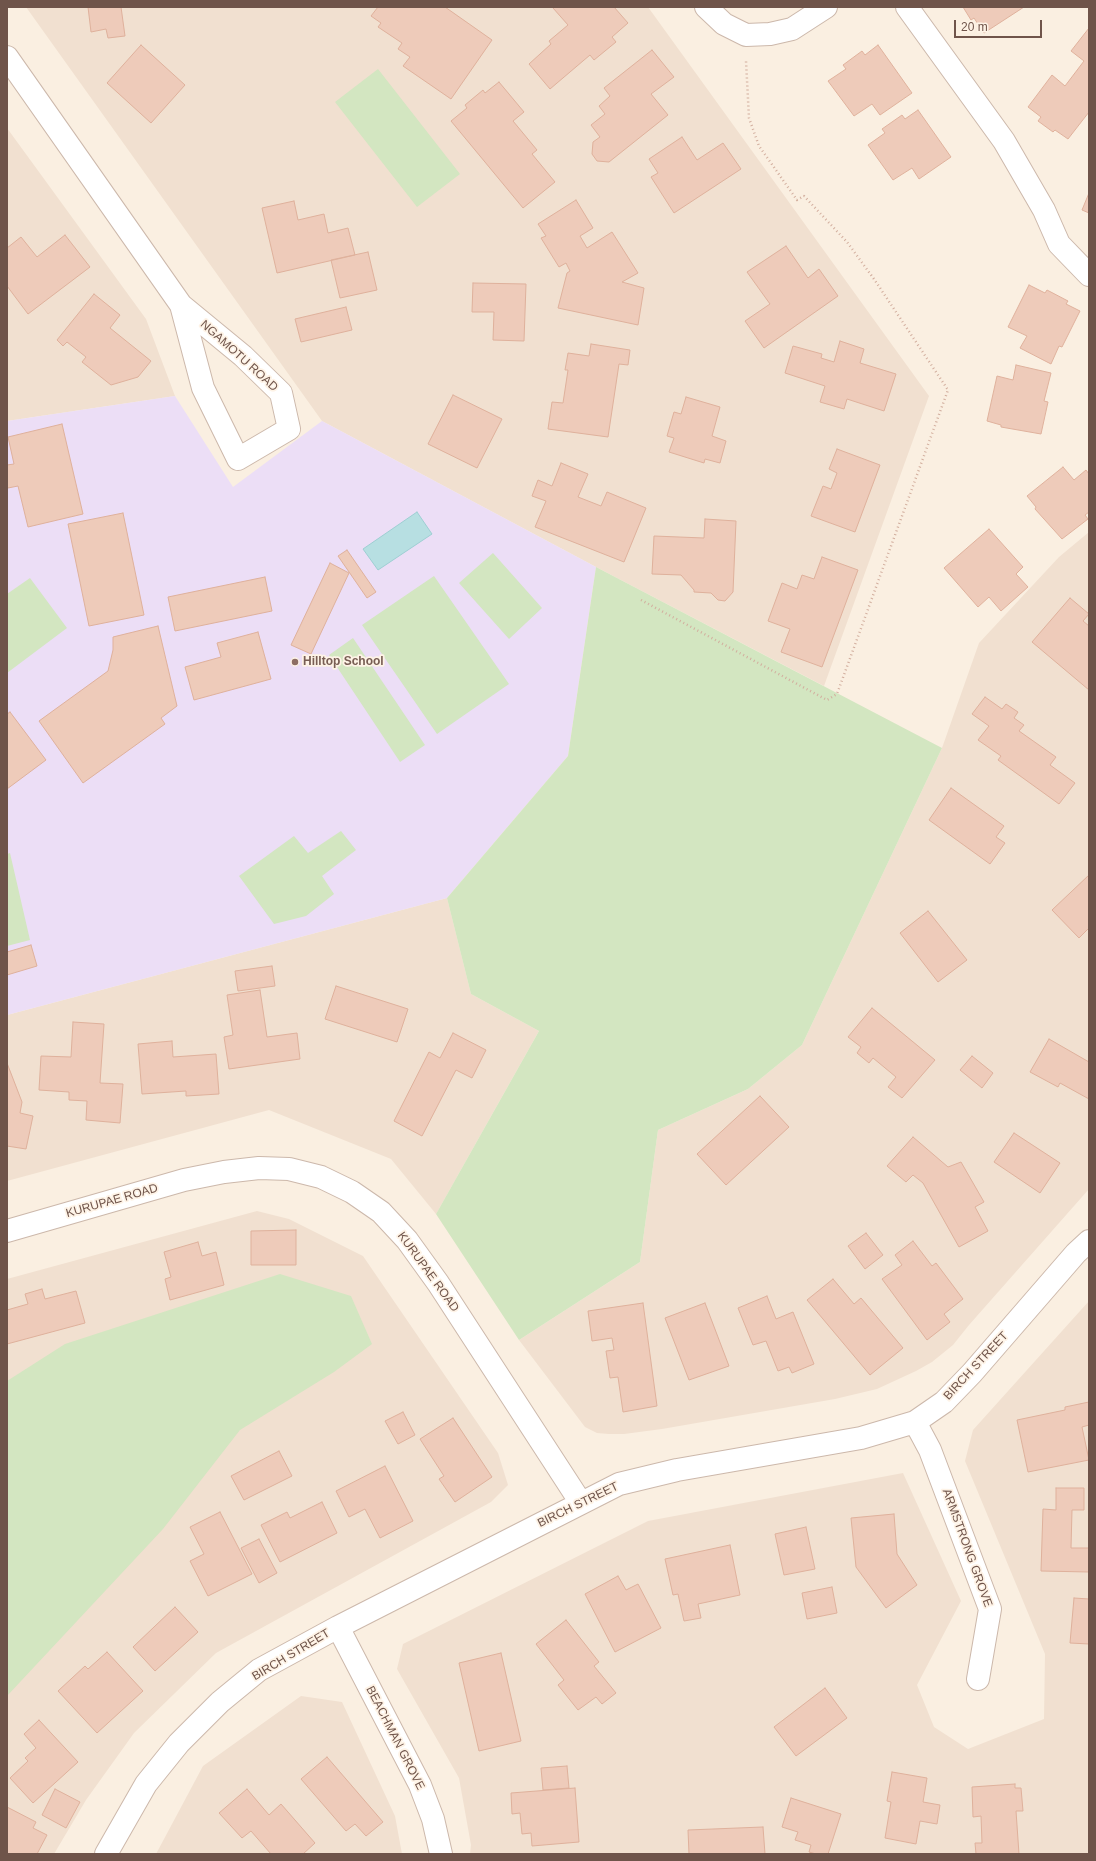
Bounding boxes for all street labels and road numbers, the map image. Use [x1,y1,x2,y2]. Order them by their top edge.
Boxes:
street label: NGAMOTU ROAD [197,317,281,395]
street label: KURUPAE ROAD [64,1181,160,1221]
street label: KURUPAE ROAD [394,1229,462,1315]
street label: BIRCH STREET [941,1329,1011,1403]
street label: BIRCH STREET [535,1479,621,1531]
street label: ARMSTRONG GROVE [939,1487,995,1609]
street label: BIRCH STREET [250,1626,332,1684]
street label: BEACHMAN GROVE [363,1684,427,1792]

